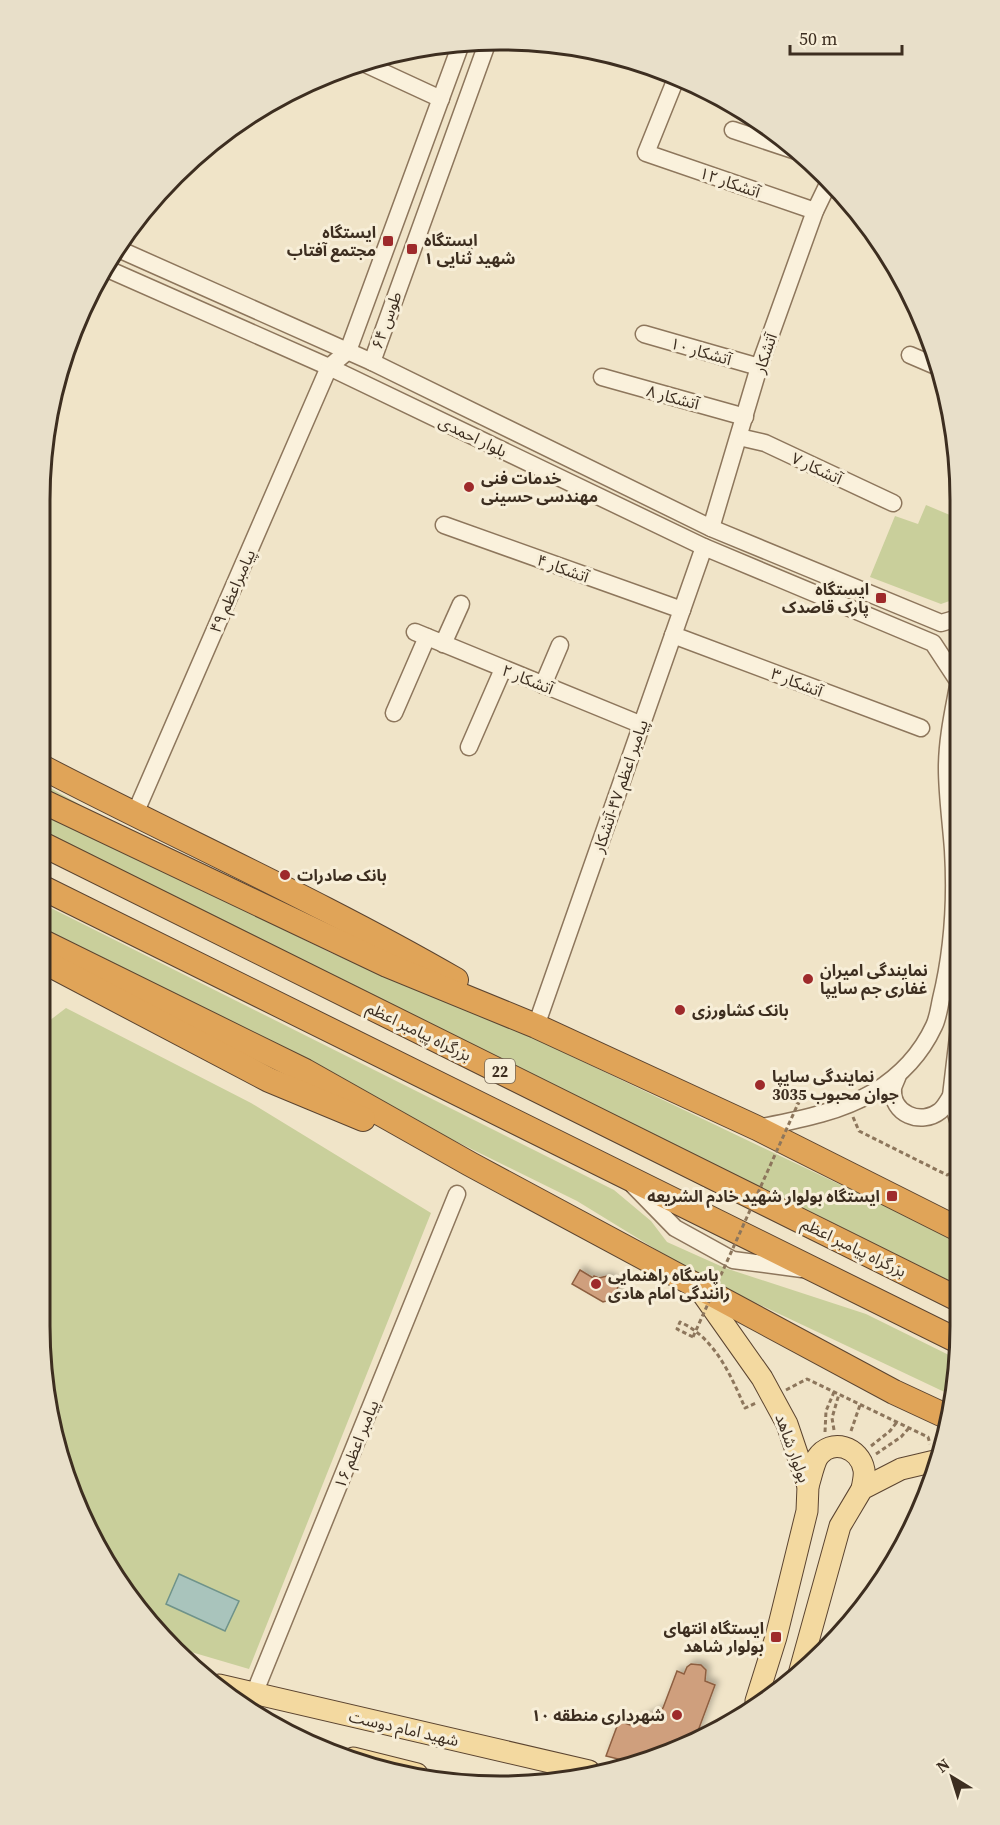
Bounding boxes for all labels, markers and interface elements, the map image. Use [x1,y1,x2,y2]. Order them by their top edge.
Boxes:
scale bar [790,18,902,56]
text: 50 m [799,26,837,51]
street label: آتشکار ۱۲ [697,161,765,203]
place label: ایستگاه مجتمع آفتاب [287,221,376,263]
place label: ایستگاه شهید ثنایی ۱ [424,229,516,269]
marker: ایستگاه مجتمع آفتاب [381,234,395,248]
marker: ایستگاه شهید ثنایی ۱ [405,242,419,256]
street label: طوس ۶۴ [365,288,407,352]
street label: آتشکار [748,329,782,377]
street label: آتشکار ۱۰ [668,332,736,371]
street label: آتشکار ۸ [644,379,703,415]
street label: بلوار احمدی [435,410,511,462]
street label: آتشکار ۷ [788,447,847,490]
place label: خدمات فنی مهندسی حسینی [481,467,598,507]
marker: خدمات فنی مهندسی حسینی [462,480,476,494]
street label: پیامبراعظم ۴۹ [204,546,262,637]
street label: آتشکار ۴ [534,548,593,588]
place label: ایستگاه پارک قاصدک [782,578,869,618]
marker: ایستگاه پارک قاصدک [874,591,888,605]
street label: آتشکار ۲ [499,659,558,700]
street label: آتشکار ۳ [768,662,827,702]
street label: پیامبر اعظم ۴۷-آتشکار [587,717,655,857]
place label: بانک صادرات [297,864,387,886]
marker: بانک صادرات [278,868,292,882]
place label: نمایندگی امیران غفاری جم سایپا [820,959,928,1001]
marker: نمایندگی امیران غفاری جم سایپا [801,972,815,986]
street label: بزرگراه پیامبر اعظم [362,996,475,1068]
place label: بانک کشاورزی [692,999,789,1021]
marker: بانک کشاورزی [673,1003,687,1017]
road number: 22 [485,1059,515,1083]
place label: نمایندگی سایپا جوان محبوب 3035 [772,1065,899,1105]
marker: نمایندگی سایپا جوان محبوب 3035 [753,1078,767,1092]
place label: ایستگاه بولوار شهید خادم الشریعه [647,1185,880,1208]
marker: ایستگاه بولوار شهید خادم الشریعه [885,1189,899,1203]
street label: بزرگراه پیامبر اعظم [797,1212,910,1284]
place label: پاسگاه راهنمایی رانندگی امام هادی [608,1264,730,1305]
marker: پاسگاه راهنمایی رانندگی امام هادی [589,1277,603,1291]
street label: پیامبر اعظم ۱۶ [328,1396,386,1492]
street label: بولوار شاهد [770,1410,816,1486]
place label: ایستگاه انتهای بولوار شاهد [664,1617,764,1657]
marker: ایستگاه انتهای بولوار شاهد [769,1630,783,1644]
place label: شهرداری منطقه ۱۰ [531,1704,665,1726]
street label: شهید امام دوست [346,1705,461,1753]
marker: شهرداری منطقه ۱۰ [670,1708,684,1722]
north arrow [922,1747,982,1807]
text: N [931,1753,954,1777]

